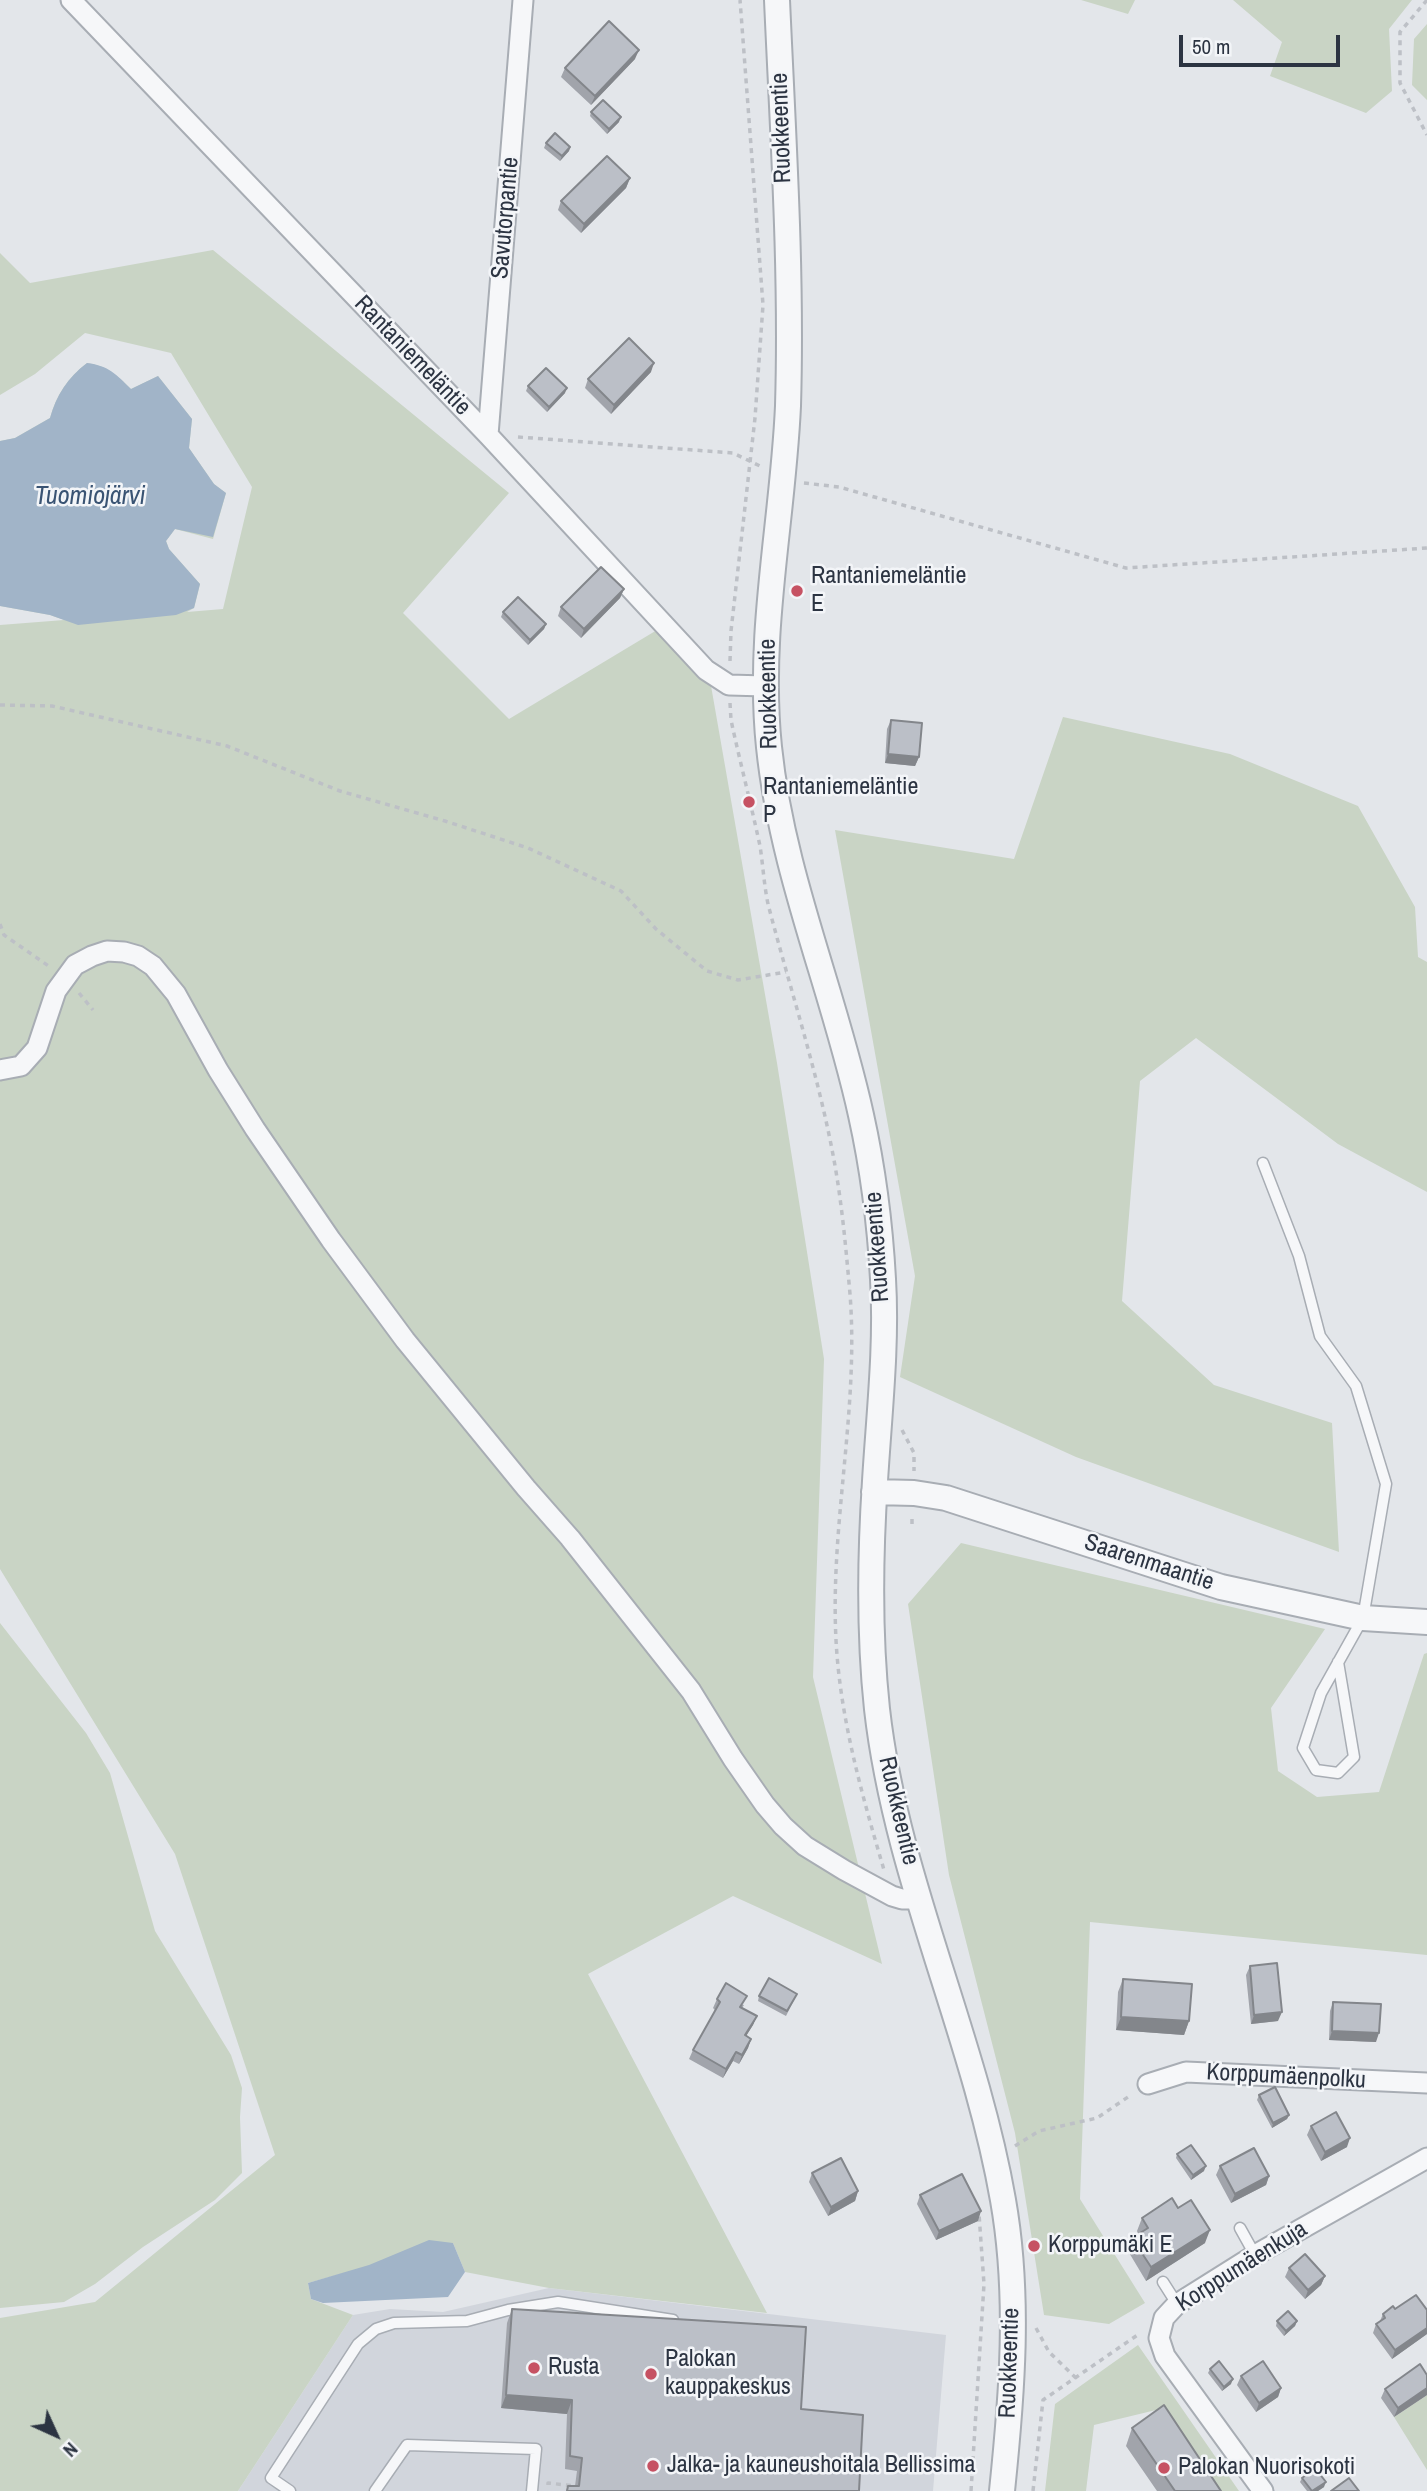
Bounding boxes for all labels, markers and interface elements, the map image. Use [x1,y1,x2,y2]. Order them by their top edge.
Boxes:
scale bar [1182,21,1343,65]
text: 50 m [1192,32,1230,61]
street label: Ruokkeentie [766,72,798,184]
street label: Savutorpantie [486,156,526,280]
street label: Rantaniemeläntie [348,290,476,422]
water label: Tuomiojärvi [35,481,145,513]
place label: Rantaniemeläntie E [811,563,966,619]
marker: Rantaniemeläntie E [789,583,805,599]
street label: Ruokkeentie [754,639,784,749]
place label: Rantaniemeläntie P [763,774,918,830]
marker: Rantaniemeläntie P [741,794,757,810]
street label: Ruokkeentie [860,1191,896,1303]
street label: Saarenmaantie [1081,1529,1217,1597]
street label: Ruokkeentie [872,1754,924,1868]
street label: Korppumäenpolku [1205,2058,1367,2096]
street label: Korppumäenkuja [1171,2215,1313,2319]
place label: Korppumäki E [1048,2232,1173,2260]
marker: Korppumäki E [1026,2238,1042,2254]
street label: Ruokkeentie [994,2307,1026,2419]
place label: Palokan kauppakeskus [665,2346,791,2402]
place label: Rusta [548,2354,599,2382]
marker: Rusta [526,2360,542,2376]
marker: Palokan kauppakeskus [643,2366,659,2382]
north arrow [21,2400,91,2470]
text: N [58,2437,84,2463]
place label: Jalka- ja kauneushoitala Bellissima [667,2452,975,2480]
place label: Palokan Nuorisokoti [1178,2454,1355,2482]
marker: Jalka- ja kauneushoitala Bellissima [645,2458,661,2474]
marker: Palokan Nuorisokoti [1156,2460,1172,2476]

